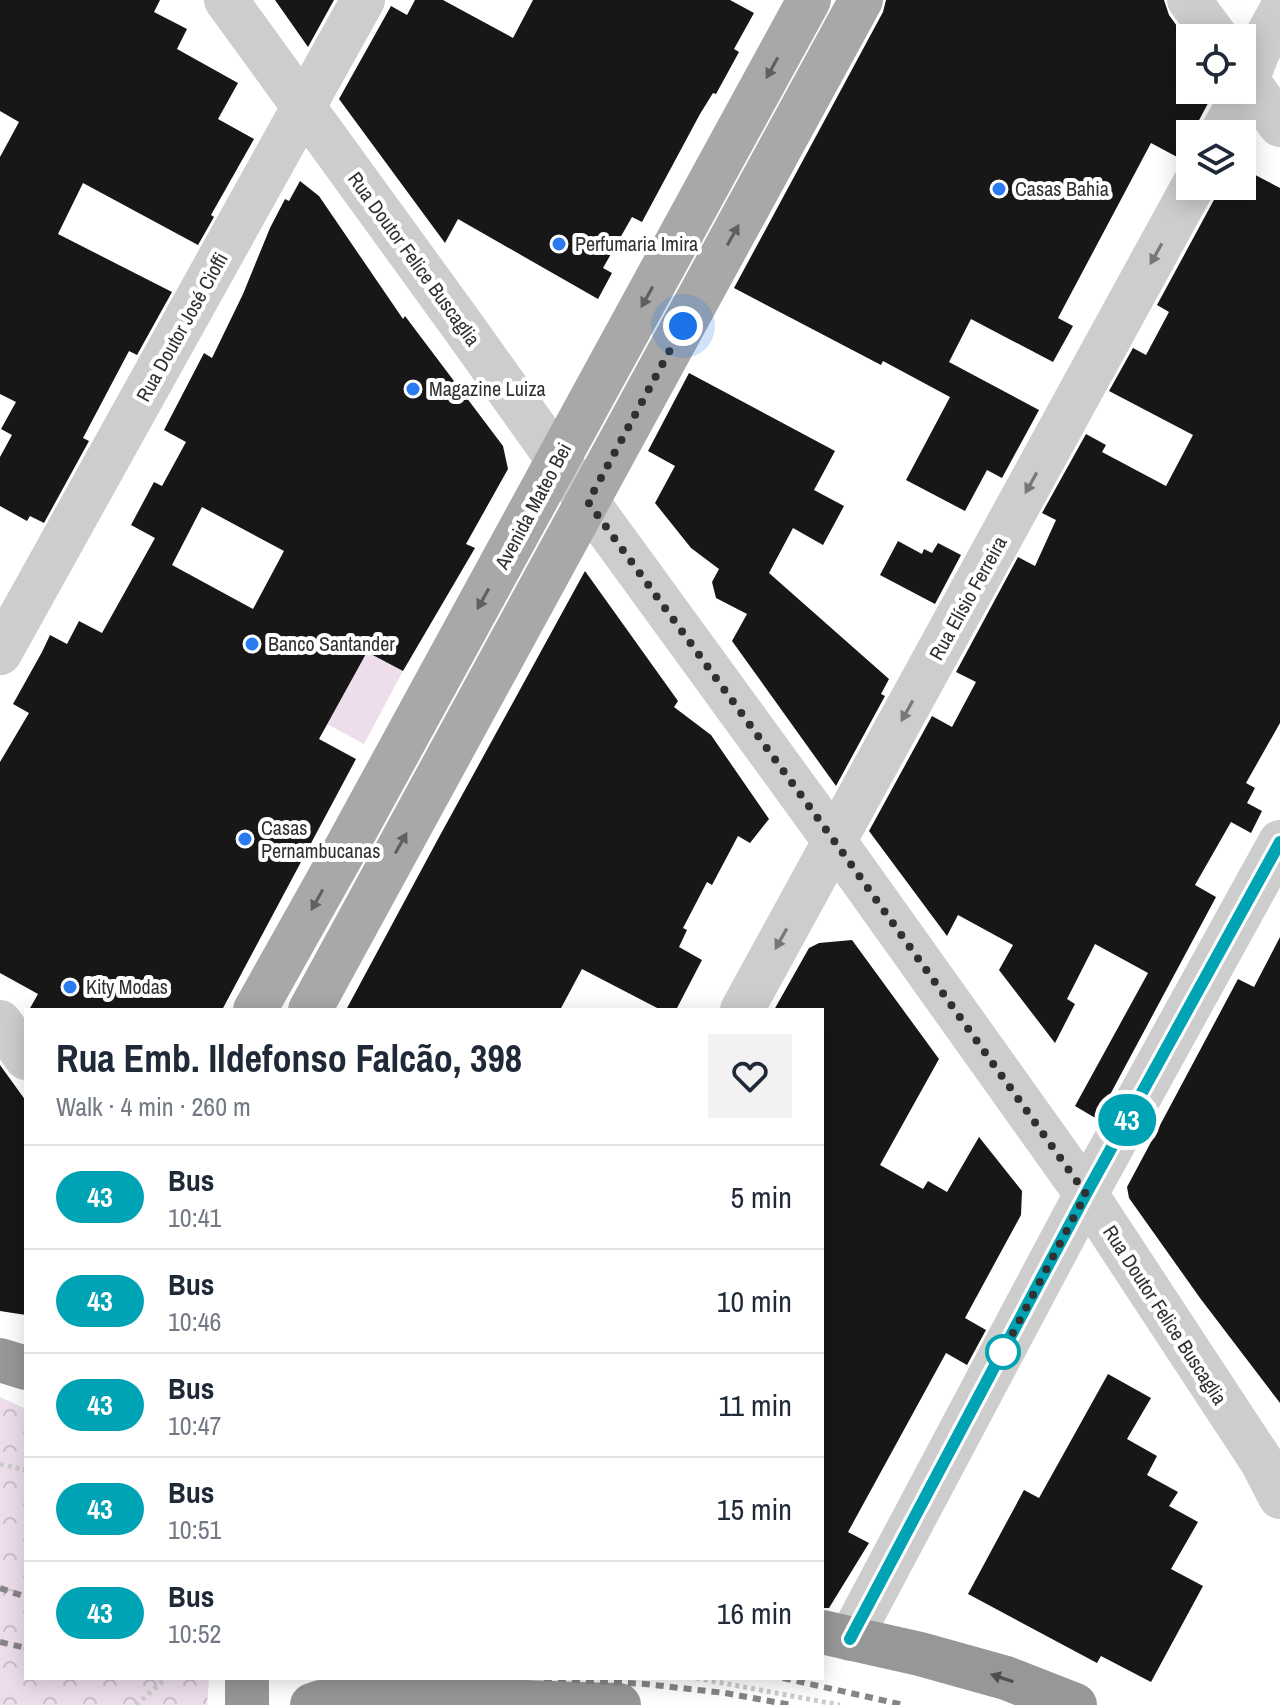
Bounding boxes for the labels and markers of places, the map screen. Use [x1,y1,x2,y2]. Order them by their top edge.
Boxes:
place label: Casas Bahia [1015,175,1109,202]
marker: Casas Bahia [990,180,1008,198]
place label: Perfumaria Imira [575,230,698,257]
marker: Perfumaria Imira [550,235,568,253]
place label: Magazine Luiza [429,375,546,402]
marker: Magazine Luiza [404,380,422,398]
place label: Banco Santander [268,630,395,657]
marker: Banco Santander [243,635,261,653]
place label: Casas Pernambucanas [261,814,380,864]
marker: Casas Pernambucanas [236,830,254,848]
place label: Kity Modas [86,973,168,1000]
marker: Kity Modas [61,978,79,996]
unlabelled marker [986,1335,1020,1369]

